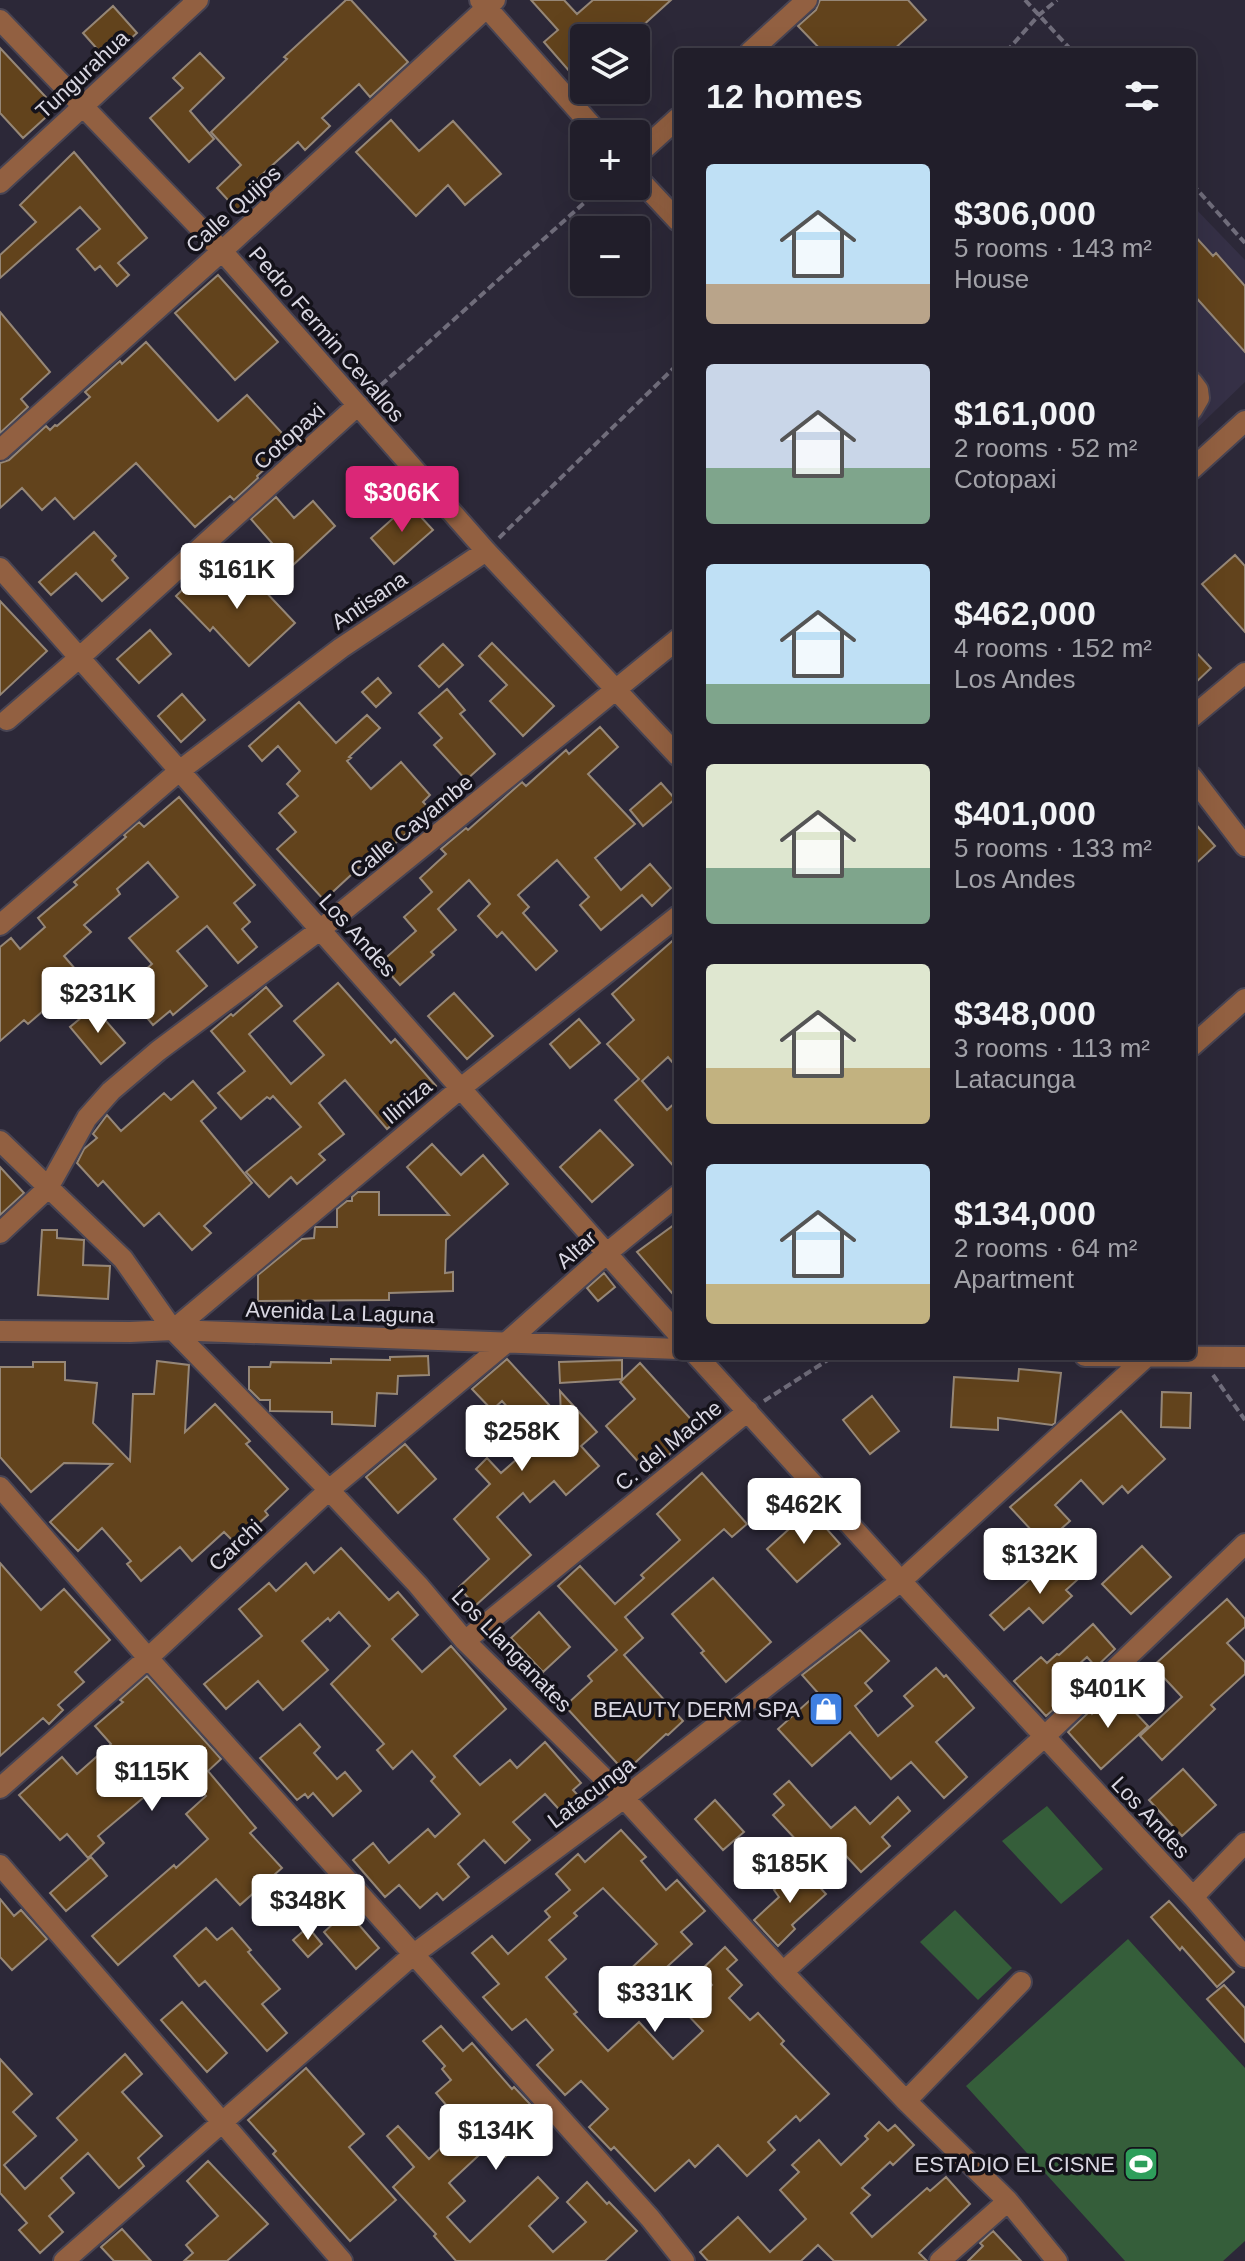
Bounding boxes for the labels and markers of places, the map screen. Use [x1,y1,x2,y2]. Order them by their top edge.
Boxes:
pin: $306K [346,466,458,534]
pin: $161K [181,543,293,611]
pin: $231K [42,967,154,1035]
pin: $258K [466,1405,578,1473]
pin: $462K [748,1478,860,1546]
pin: $132K [984,1528,1096,1596]
pin: $401K [1052,1662,1164,1730]
shop icon: BEAUTY DERM SPA [807,1690,845,1728]
place label: BEAUTY DERM SPA [593,1697,800,1722]
pin: $115K [96,1745,208,1813]
pin: $185K [734,1837,846,1905]
pin: $348K [252,1874,364,1942]
pin: $331K [599,1966,711,2034]
pin: $134K [440,2104,552,2172]
sports icon: ESTADIO EL CISNE [1122,2145,1160,2183]
place label: ESTADIO EL CISNE [915,2152,1115,2177]

